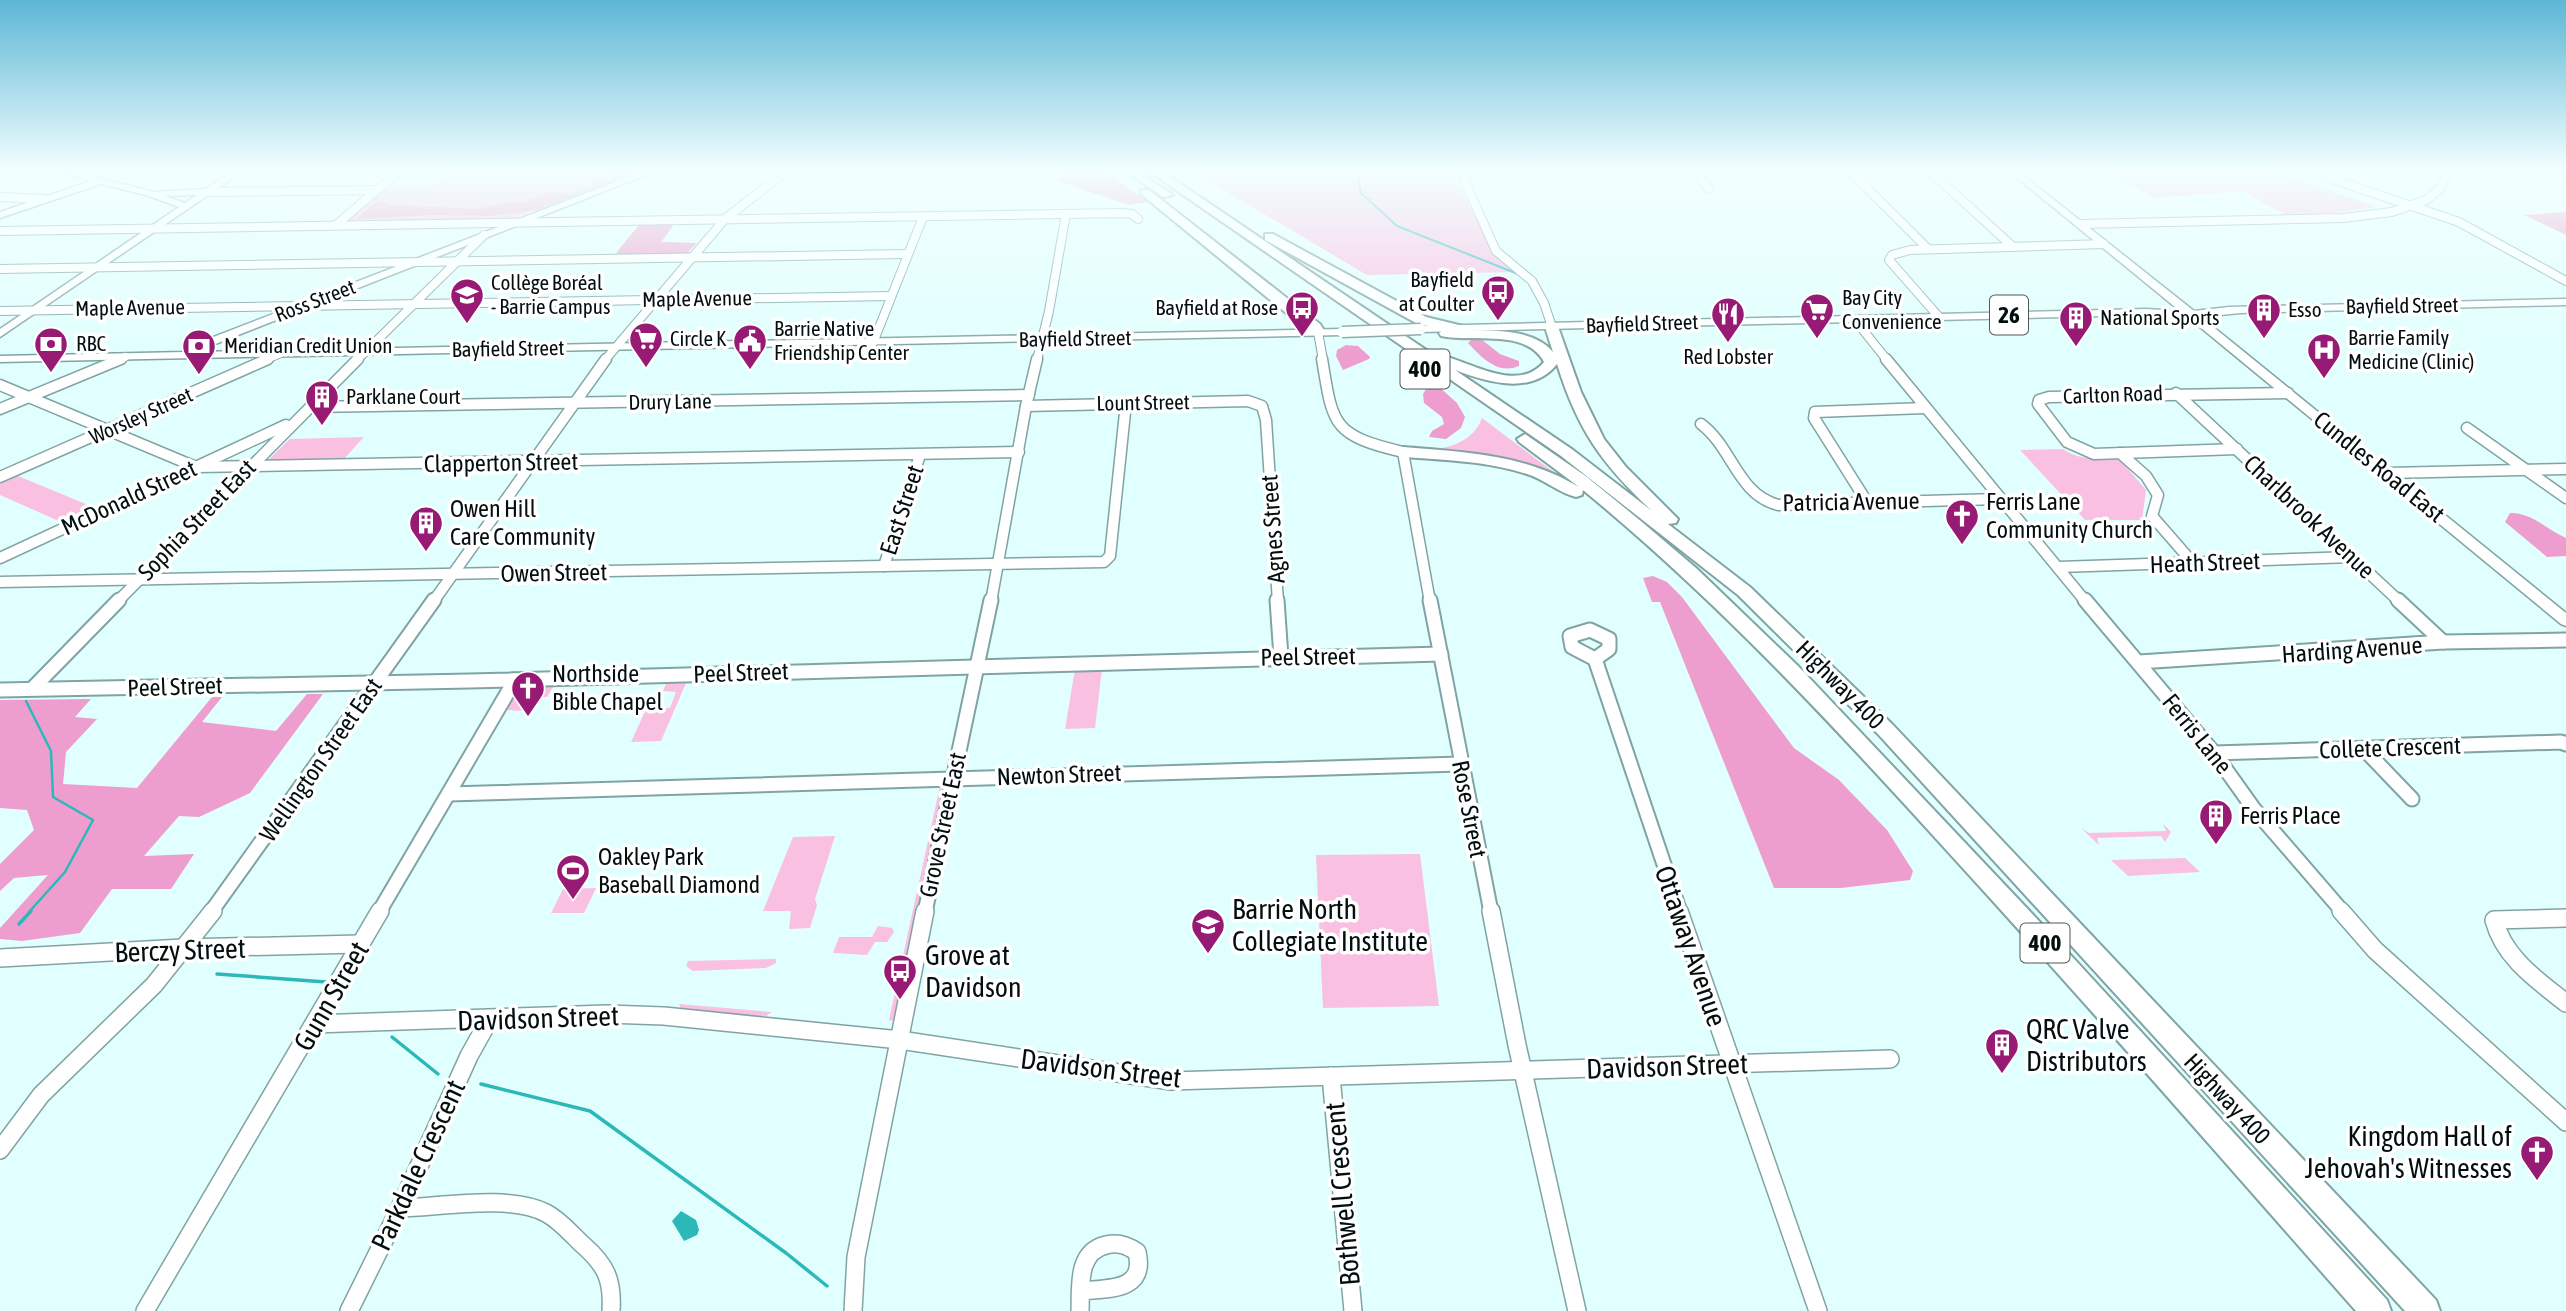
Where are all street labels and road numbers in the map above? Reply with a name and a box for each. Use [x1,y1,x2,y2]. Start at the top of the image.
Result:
street label: Ross Street [271,274,358,326]
street label: Maple Avenue [642,285,752,311]
street label: Bayfield Street [2345,292,2459,318]
street label: Maple Avenue [75,294,185,320]
road number: 26 [1990,296,2028,334]
street label: Bayfield Street [1585,309,1699,337]
street label: Bayfield Street [1018,325,1132,351]
street label: Bayfield Street [451,335,565,361]
road number: 400 [1400,350,1450,388]
street label: Carlton Road [2063,380,2163,408]
street label: Worsley Street [85,382,196,448]
street label: Drury Lane [628,388,712,414]
street label: Lount Street [1096,389,1190,415]
street label: Cundles Road East [2309,406,2450,528]
street label: Clapperton Street [424,448,578,477]
street label: Charlbrook Avenue [2239,449,2380,584]
street label: McDonald Street [57,454,201,541]
street label: Sophia Street East [132,454,261,586]
street label: East Street [874,462,929,558]
street label: Agnes Street [1255,474,1290,584]
street label: Patricia Avenue [1782,487,1920,516]
street label: Heath Street [2149,547,2261,578]
street label: Owen Street [500,558,608,587]
street label: Harding Avenue [2281,631,2423,668]
street label: Highway 400 [1791,635,1890,734]
street label: Peel Street [1260,642,1356,671]
street label: Peel Street [693,657,789,688]
street label: Peel Street [127,671,223,702]
street label: Wellington Street East [254,673,387,847]
street label: Ferris Lane [2157,688,2238,779]
street label: Collete Crescent [2319,732,2461,763]
street label: Grove Street East [914,750,971,900]
street label: Rose Street [1447,758,1492,860]
street label: Newton Street [996,759,1122,790]
street label: Ottaway Avenue [1649,861,1733,1031]
road number: 400 [2021,924,2070,962]
street label: Berczy Street [114,932,246,968]
street label: Gunn Street [287,936,375,1056]
street label: Davidson Street [457,999,619,1037]
street label: Davidson Street [1019,1042,1183,1094]
street label: Davidson Street [1586,1047,1748,1085]
street label: Highway 400 [2179,1048,2276,1149]
street label: Parkdale Crescent [365,1075,471,1255]
street label: Bothwell Crescent [1318,1101,1366,1287]

